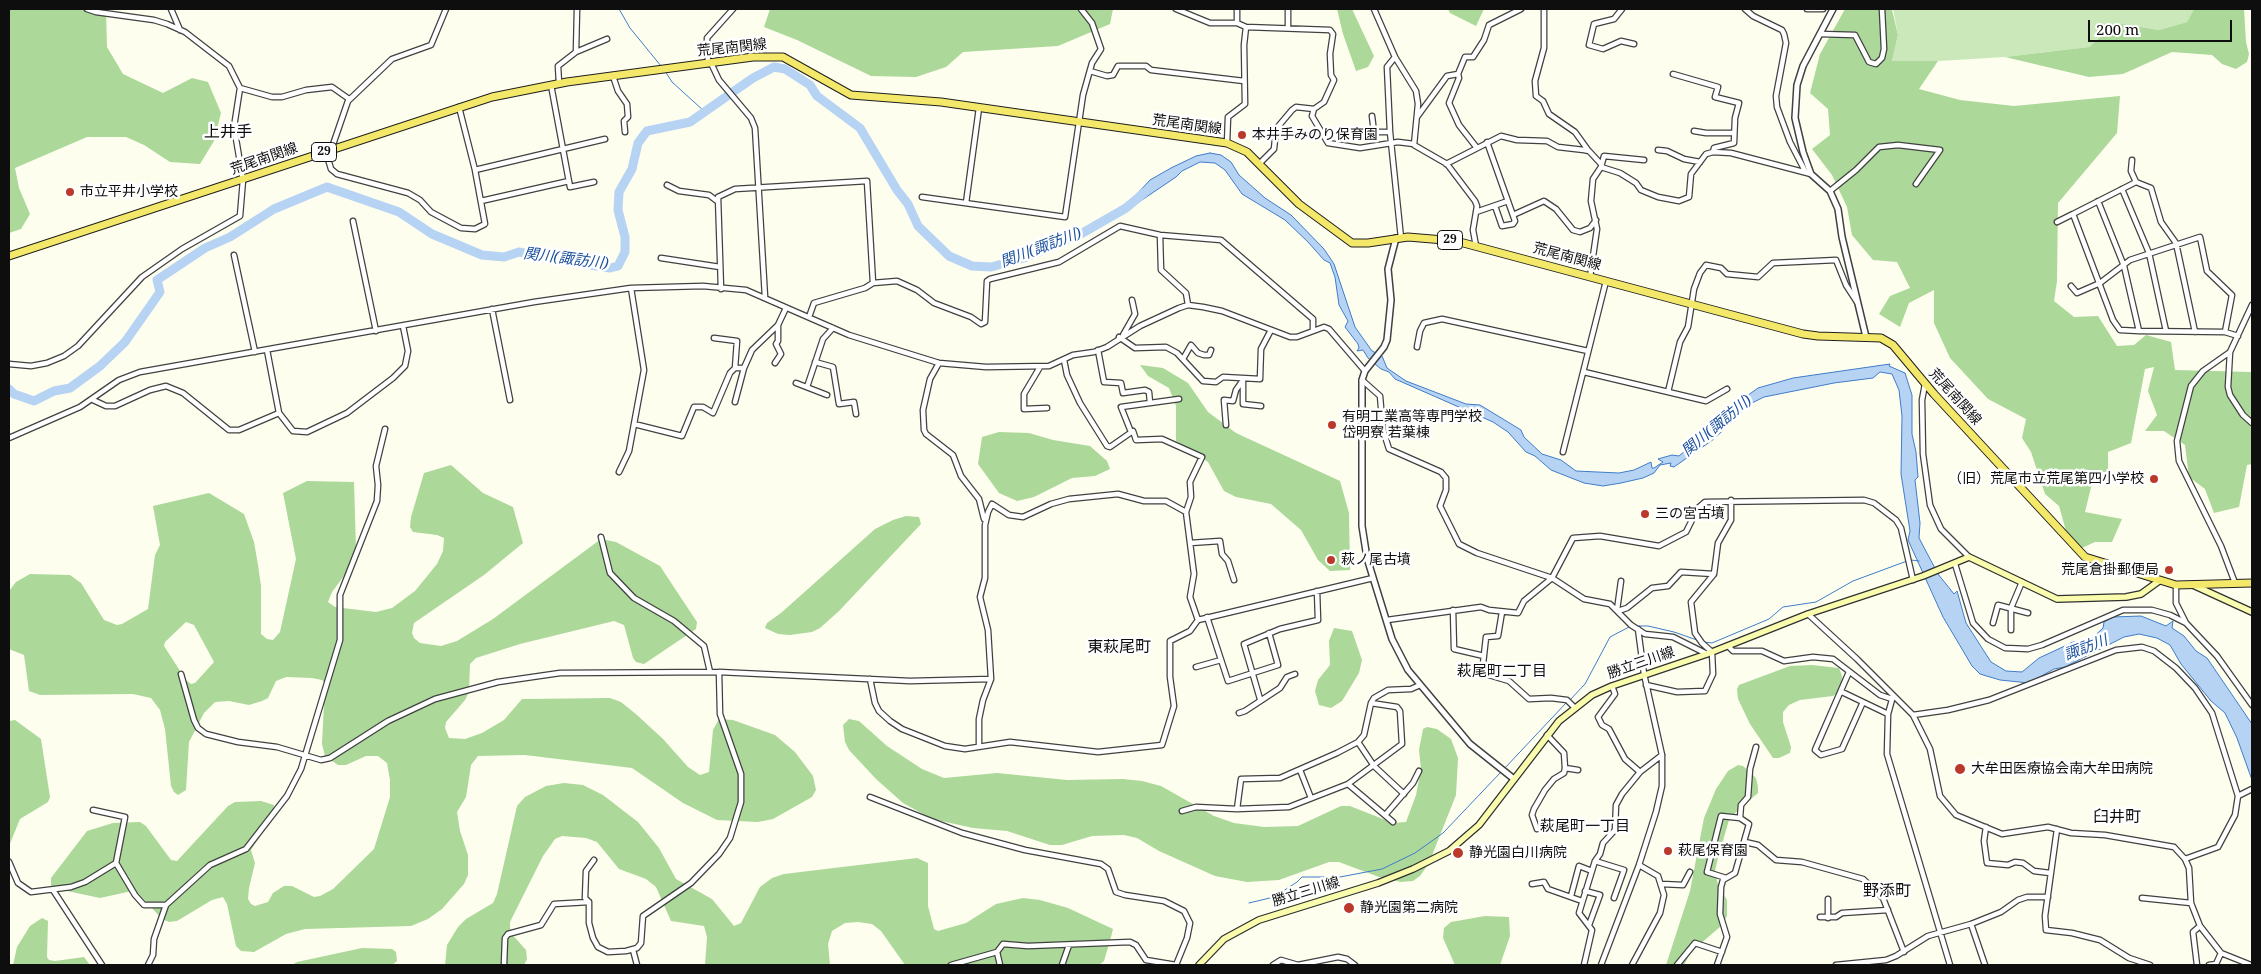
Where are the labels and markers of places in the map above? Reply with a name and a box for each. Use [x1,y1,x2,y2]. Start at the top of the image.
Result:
place label: 本井手みのり保育園 [1252,127,1378,143]
marker: 本井手みのり保育園 [1236,129,1248,141]
place label: 市立平井小学校 [80,184,178,200]
marker: 市立平井小学校 [64,186,76,198]
place label: 有明工業高等専門学校 岱明寮 若葉棟 [1342,409,1482,442]
marker: 有明工業高等専門学校 岱明寮 若葉棟 [1326,419,1338,431]
place label: （旧）荒尾市立荒尾第四小学校 [1948,471,2144,487]
marker: （旧）荒尾市立荒尾第四小学校 [2148,473,2160,485]
place label: 三の宮古墳 [1655,506,1725,522]
marker: 三の宮古墳 [1639,508,1651,520]
place label: 萩ノ尾古墳 [1341,552,1411,568]
marker: 萩ノ尾古墳 [1325,554,1337,566]
place label: 荒尾倉掛郵便局 [2061,562,2159,578]
marker: 荒尾倉掛郵便局 [2163,564,2175,576]
place label: 大牟田医療協会南大牟田病院 [1971,761,2153,777]
marker: 大牟田医療協会南大牟田病院 [1953,762,1967,776]
place label: 萩尾保育園 [1678,843,1748,859]
place label: 静光園白川病院 [1469,845,1567,861]
marker: 萩尾保育園 [1662,845,1674,857]
marker: 静光園白川病院 [1451,846,1465,860]
place label: 静光園第二病院 [1360,900,1458,916]
marker: 静光園第二病院 [1342,901,1356,915]

